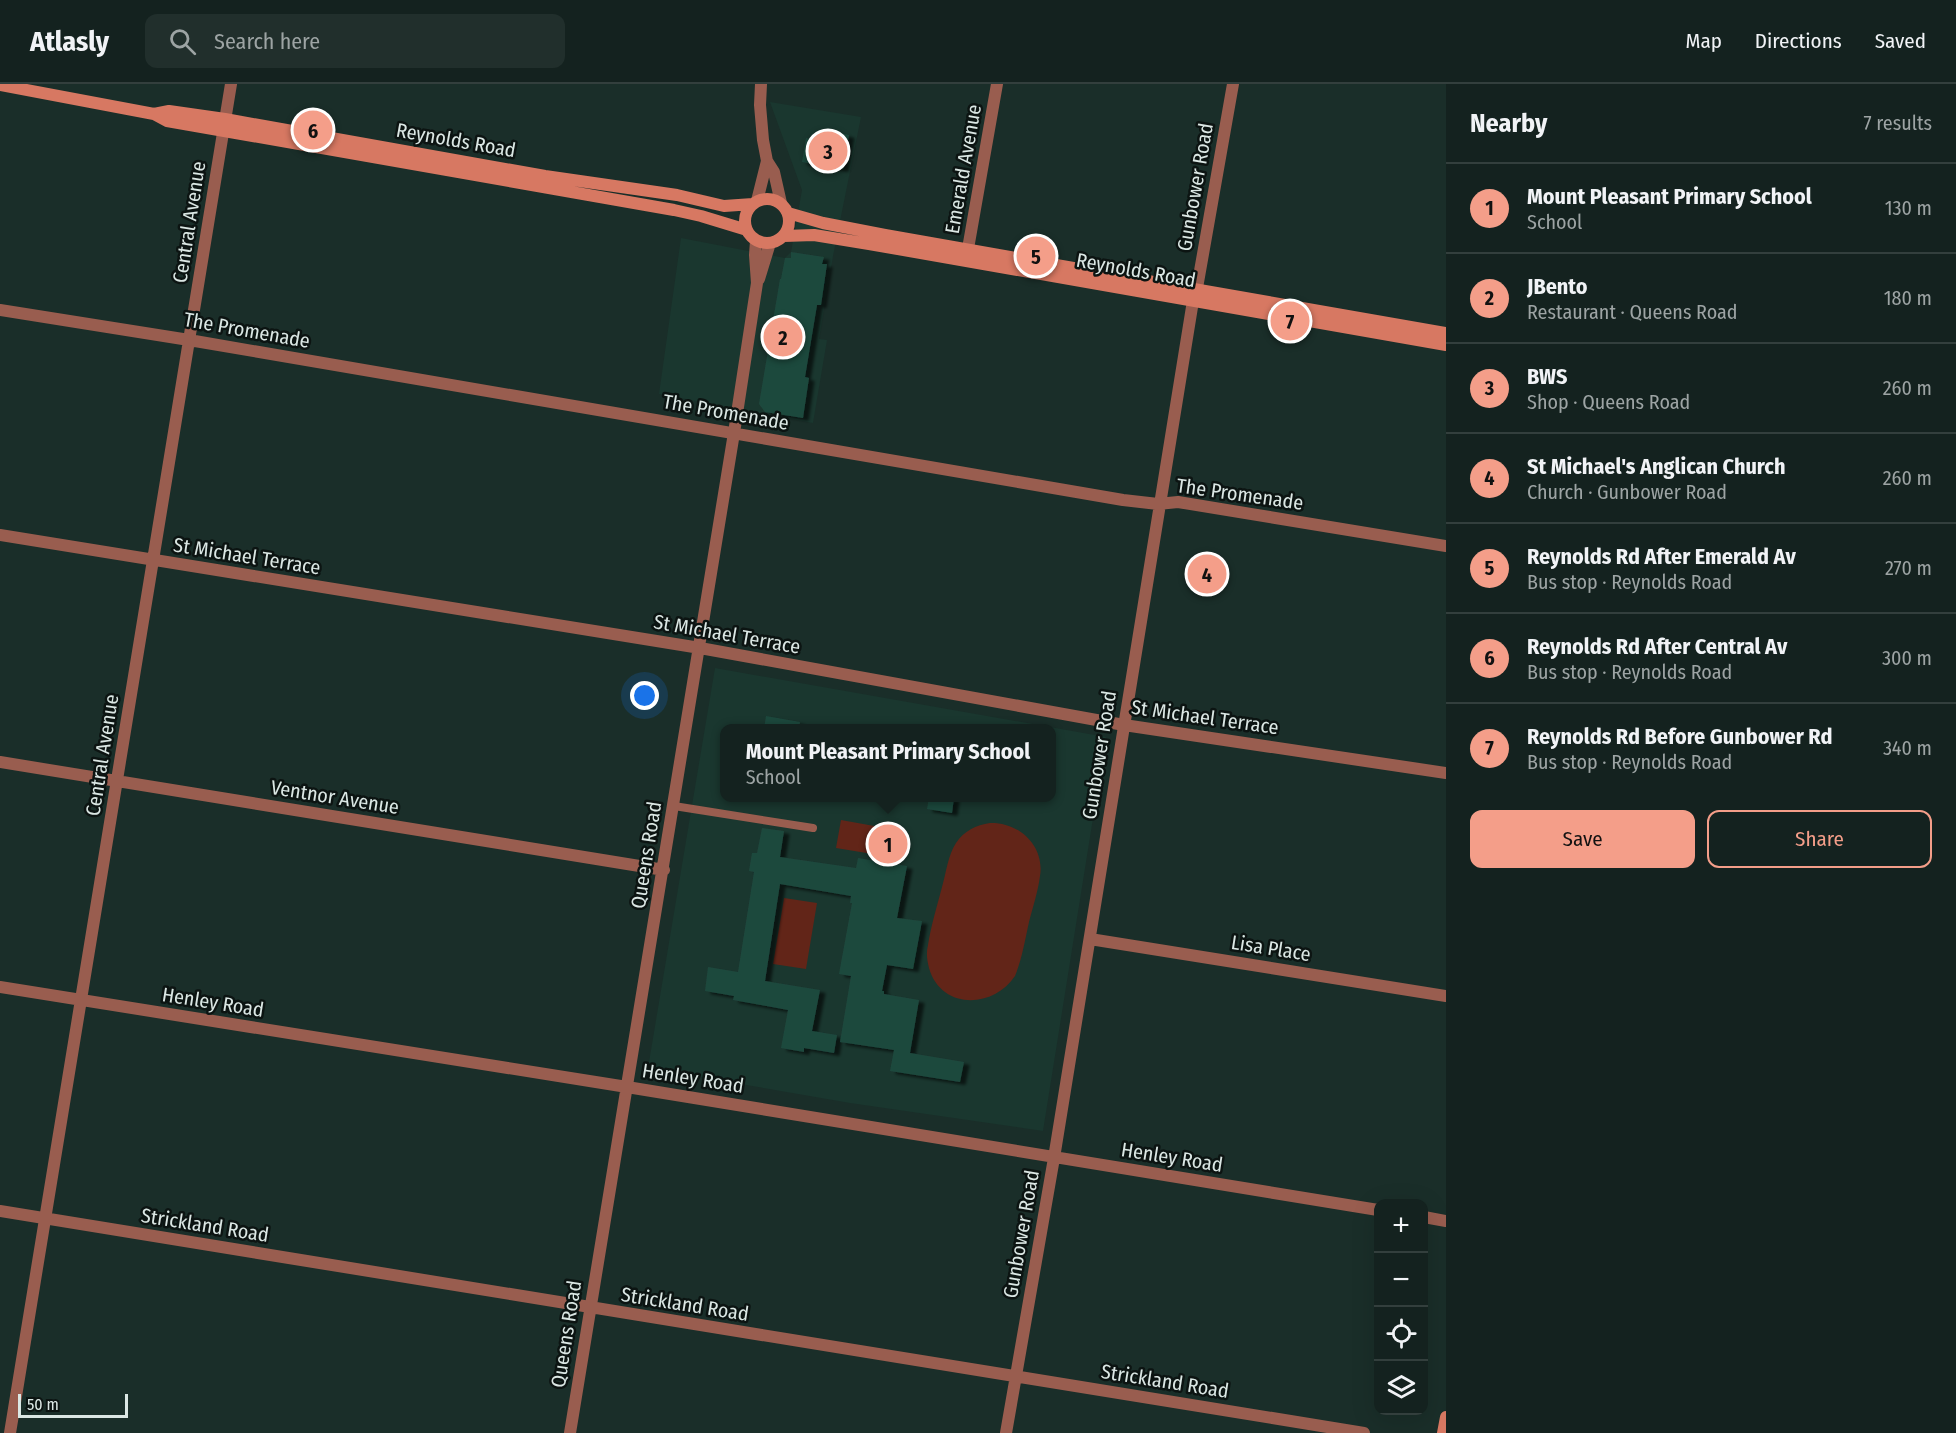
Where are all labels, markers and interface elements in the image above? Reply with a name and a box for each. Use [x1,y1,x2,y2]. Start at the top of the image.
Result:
search box [145,14,565,68]
text: Atlasly [30,25,109,58]
icon: search [166,25,199,58]
text: Search here [214,28,320,55]
text: Map [1685,28,1722,54]
text: Directions [1755,28,1842,54]
text: Saved [1875,28,1926,54]
street label: Emerald Avenue [940,102,986,236]
pin: 6 [294,108,332,152]
text: Nearby [1470,108,1547,139]
text: 7 results [1864,111,1932,135]
street label: Reynolds Road [394,118,518,162]
street label: Gunbower Road [1172,121,1218,253]
pin: 3 [808,128,848,174]
street label: Central Avenue [168,159,210,285]
text: Mount Pleasant Primary School [1527,183,1812,210]
text: 1 [1485,196,1494,220]
text: 130 m [1885,196,1932,220]
text: School [1527,210,1582,234]
pin: 5 [1016,234,1056,279]
street label: Reynolds Road [1074,248,1198,292]
text: JBento [1527,273,1587,300]
text: 2 [1485,286,1494,310]
text: 180 m [1884,286,1932,310]
pin: 7 [1270,298,1310,344]
text: Restaurant · Queens Road [1527,300,1738,324]
street label: The Promenade [182,307,312,353]
pin: 2 [764,314,802,360]
text: BWS [1527,363,1567,390]
text: 3 [1485,376,1494,400]
text: 260 m [1883,376,1932,400]
street label: The Promenade [661,389,791,435]
text: Shop · Queens Road [1527,390,1690,414]
text: St Michael's Anglican Church [1527,453,1785,480]
text: 4 [1484,466,1495,490]
text: 260 m [1883,466,1932,490]
street label: The Promenade [1175,473,1305,515]
text: Church · Gunbower Road [1527,480,1727,504]
street label: St Michael Terrace [172,533,322,579]
text: Reynolds Rd After Emerald Av [1527,543,1796,570]
pin: 4 [1188,552,1226,596]
text: 5 [1485,556,1494,580]
text: 270 m [1885,556,1932,580]
text: Bus stop · Reynolds Road [1527,570,1732,594]
street label: St Michael Terrace [652,609,802,659]
text: Reynolds Rd After Central Av [1527,633,1787,660]
text: 6 [1484,646,1495,670]
text: 300 m [1882,646,1932,670]
text: Bus stop · Reynolds Road [1527,660,1732,684]
your location [630,681,659,710]
street label: Gunbower Road [1077,689,1121,821]
street label: Central Avenue [81,692,123,818]
street label: St Michael Terrace [1130,695,1280,739]
text: Reynolds Rd Before Gunbower Rd [1527,723,1832,750]
popup [720,724,1056,802]
text: 7 [1485,736,1494,760]
text: 340 m [1883,736,1932,760]
text: Mount Pleasant Primary School [746,738,1030,765]
text: Bus stop · Reynolds Road [1527,750,1732,774]
text: School [746,765,801,789]
street label: Ventnor Avenue [269,775,401,819]
street label: Queens Road [626,800,666,910]
button: Save [1470,810,1695,868]
button: Share [1707,810,1932,868]
pin: 1 [868,822,908,867]
street label: Lisa Place [1230,930,1312,966]
street label: Henley Road [160,982,266,1022]
street label: Henley Road [640,1058,746,1098]
street label: Henley Road [1119,1137,1225,1177]
street label: Gunbower Road [998,1168,1044,1300]
map controls [1374,1199,1428,1415]
button: + [1374,1199,1428,1253]
street label: Strickland Road [140,1203,270,1247]
button: − [1374,1253,1428,1307]
street label: Queens Road [546,1279,586,1389]
street label: Strickland Road [620,1282,750,1326]
button: locate [1374,1307,1428,1361]
street label: Strickland Road [1100,1359,1230,1403]
button: layers [1374,1361,1428,1415]
scale bar [18,1391,128,1418]
text: 50 m [27,1395,59,1414]

